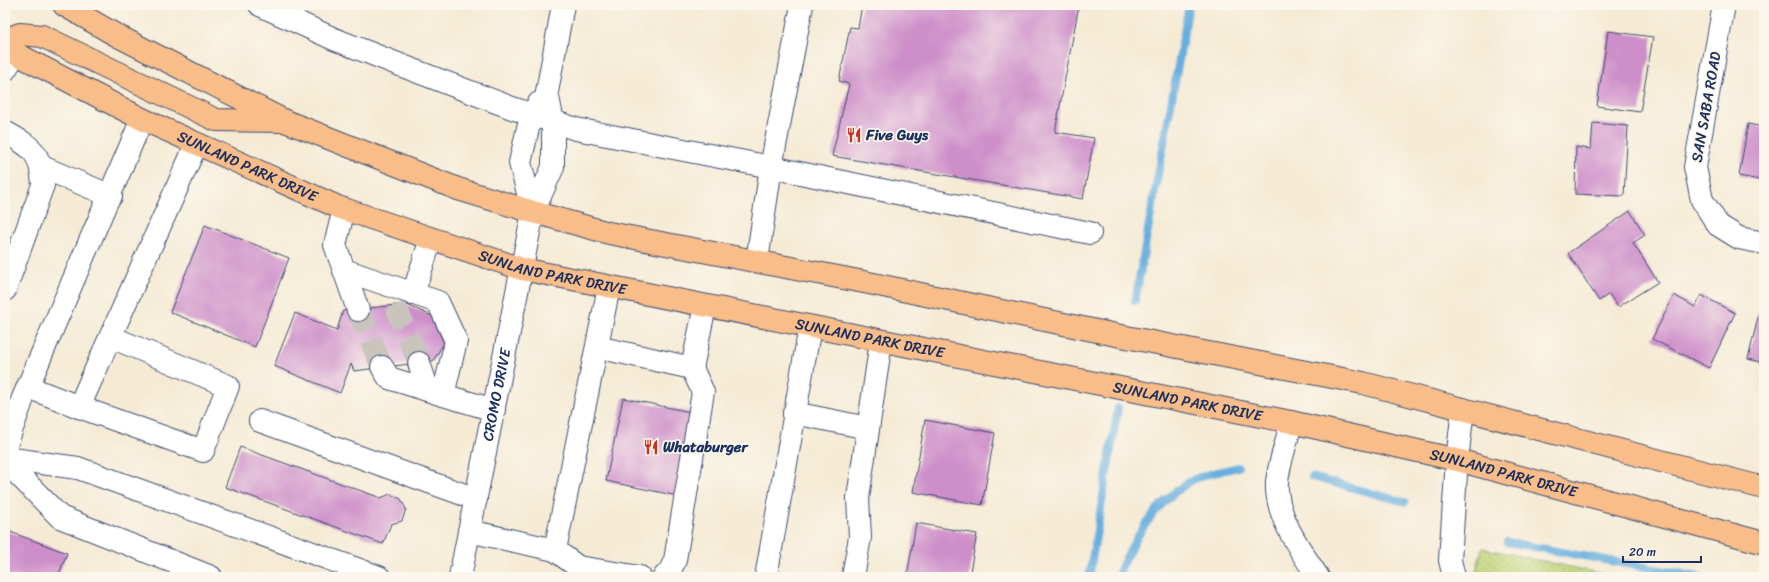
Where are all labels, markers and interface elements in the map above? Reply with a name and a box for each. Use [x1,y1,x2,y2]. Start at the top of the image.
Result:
street label: SAN SABA ROAD [1683,50,1729,164]
place label: Five Guys [865,122,929,148]
street label: SUNLAND PARK DRIVE [173,123,324,210]
restaurant icon: Five Guys [845,126,863,144]
street label: SUNLAND PARK DRIVE [475,242,631,303]
street label: SUNLAND PARK DRIVE [793,311,948,366]
street label: CROMO DRIVE [475,344,519,443]
street label: SUNLAND PARK DRIVE [1111,374,1266,429]
place label: Whataburger [663,434,750,460]
restaurant icon: Whataburger [642,438,660,456]
street label: SUNLAND PARK DRIVE [1427,441,1582,505]
scale bar [1623,538,1701,564]
text: 20 m [1629,541,1656,563]

